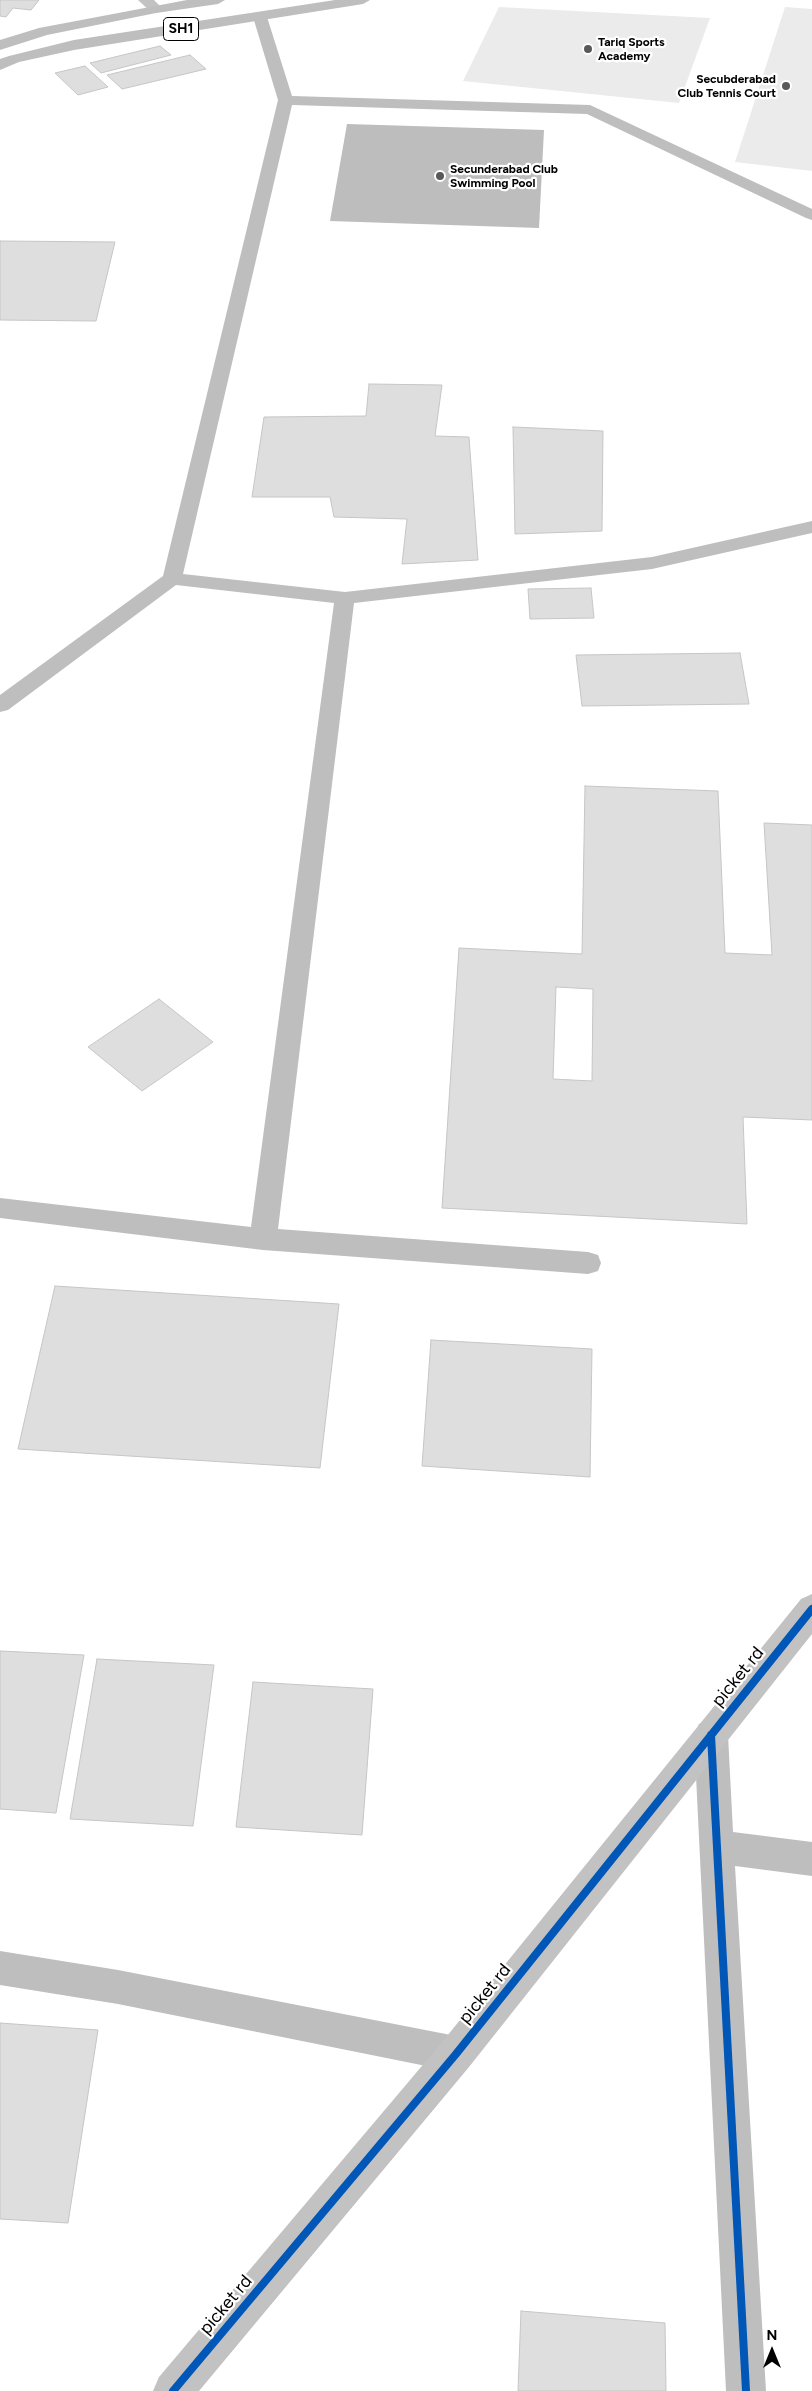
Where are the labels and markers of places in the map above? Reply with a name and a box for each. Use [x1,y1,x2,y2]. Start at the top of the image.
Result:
place label: Tariq Sports Academy [598,35,665,63]
marker: Tariq Sports Academy [582,43,594,55]
place label: Secubderabad Club Tennis Court [678,72,776,100]
marker: Secubderabad Club Tennis Court [780,80,792,92]
place label: Secunderabad Club Swimming Pool [450,162,558,190]
marker: Secunderabad Club Swimming Pool [434,170,446,182]

